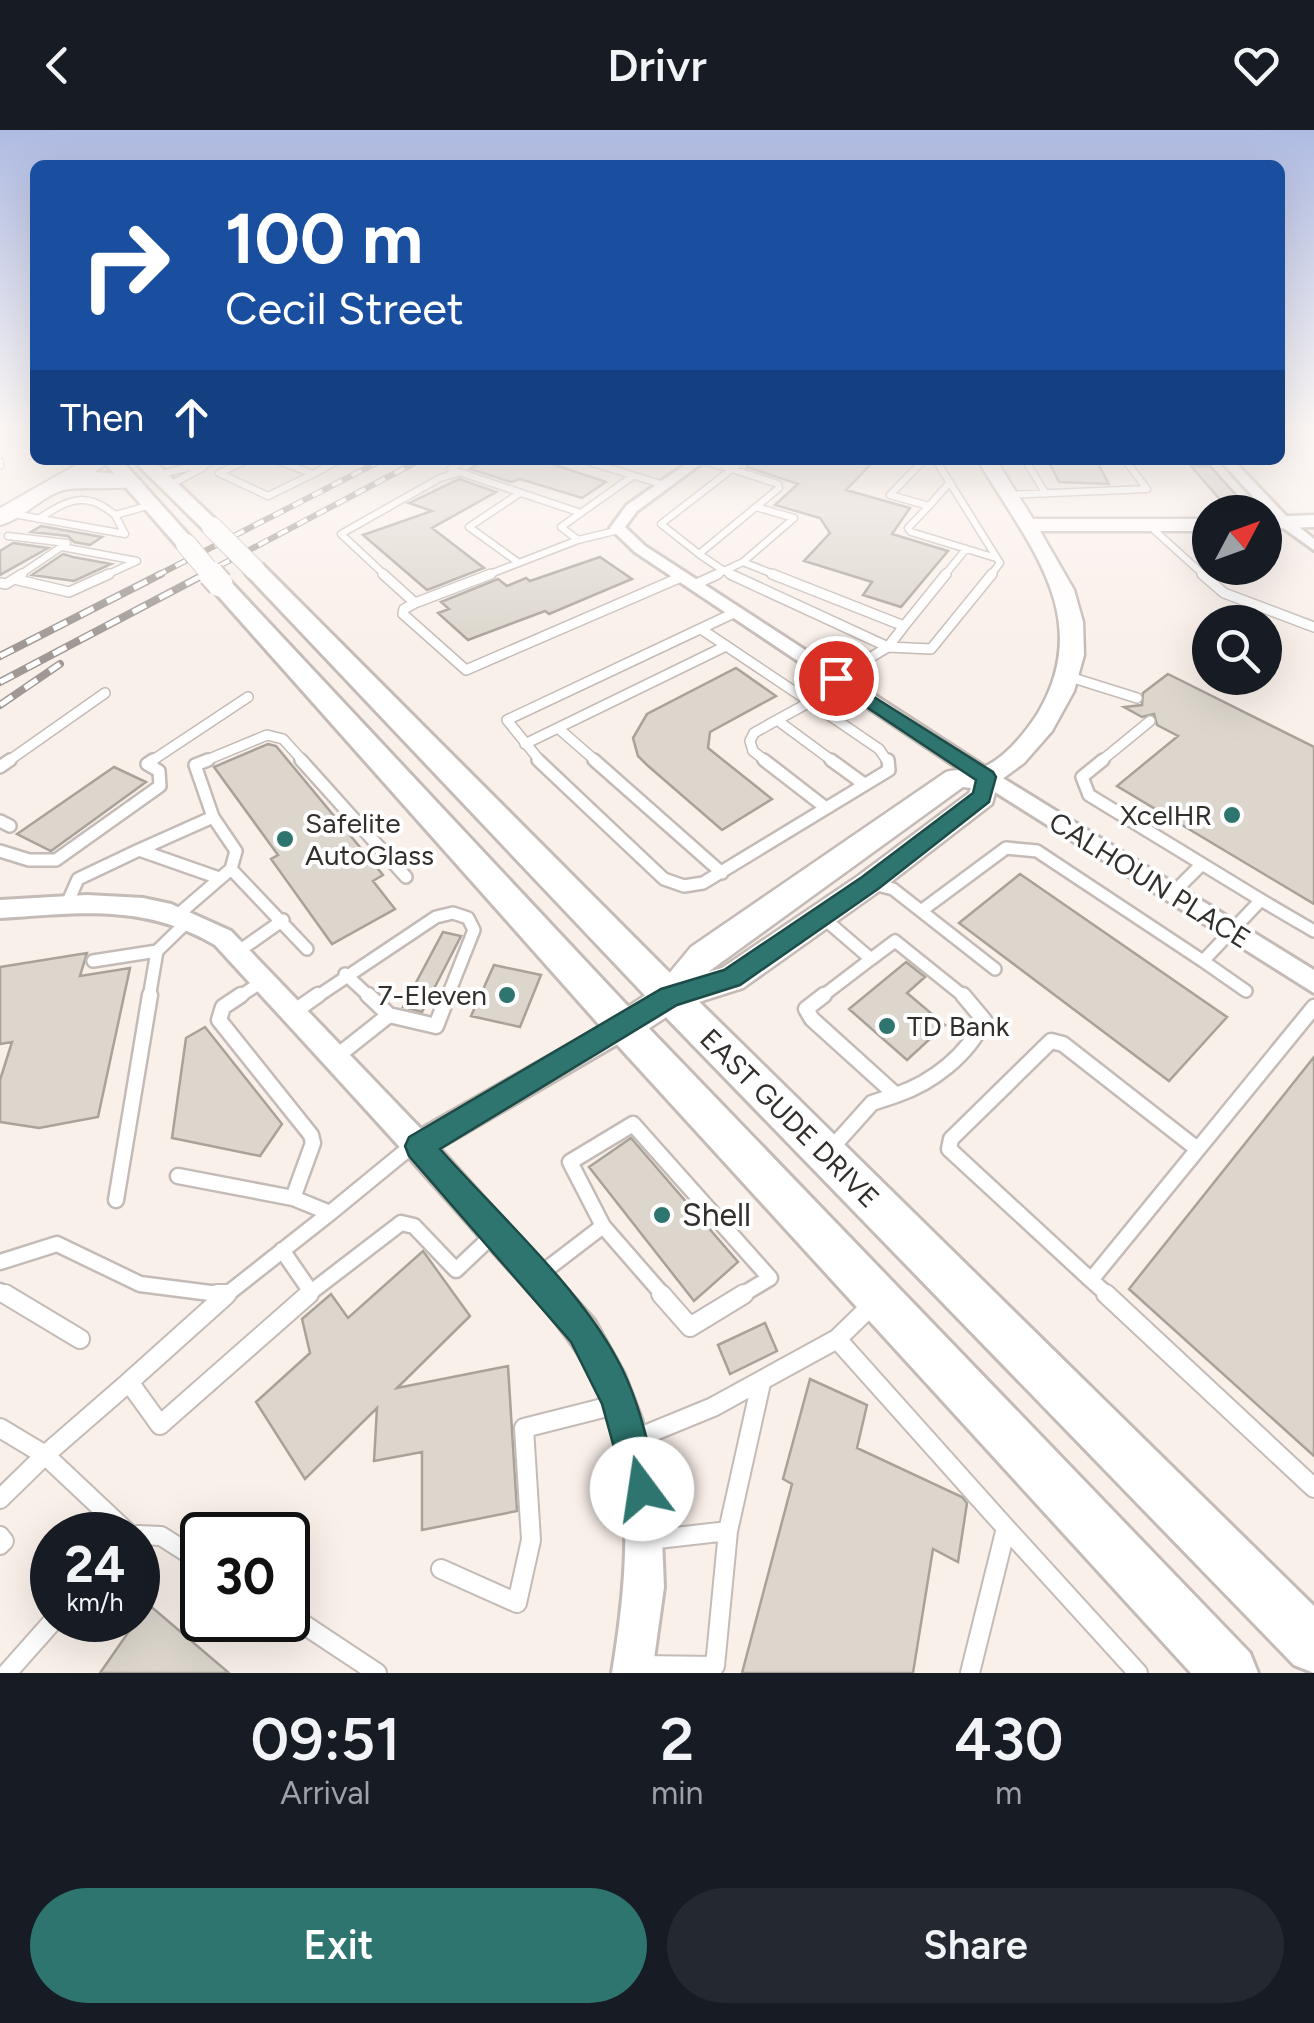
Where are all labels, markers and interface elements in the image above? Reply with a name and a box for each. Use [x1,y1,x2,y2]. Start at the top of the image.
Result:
icon: back [30,38,85,93]
text: Drivr [607,38,707,92]
icon: heart [1229,38,1284,93]
text: 100 m [225,196,423,281]
icon: right [60,200,190,330]
text: Cecil Street [225,281,464,335]
icon: ahead [164,390,219,445]
text: Then [60,395,144,441]
north arrow [1192,495,1282,585]
map controls [1192,495,1282,695]
button: search [1192,605,1282,695]
pin [794,636,879,721]
icon: arrive [809,651,864,706]
place label: XcelHR [1120,798,1212,832]
street label: CALHOUN PLACE [1043,804,1257,956]
marker: XcelHR [1221,804,1243,826]
place label: Safelite AutoGlass [305,806,434,872]
marker: Safelite AutoGlass [274,828,296,850]
place label: 7-Eleven [377,978,487,1012]
marker: 7-Eleven [496,984,518,1006]
place label: TD Bank [907,1009,1010,1043]
marker: TD Bank [876,1015,898,1037]
street label: EAST GUDE DRIVE [693,1021,887,1215]
place label: Shell [682,1196,751,1234]
marker: Shell [651,1204,673,1226]
position arrow [590,1437,694,1541]
speed limit sign: 30 [180,1512,310,1642]
text: 24 [65,1534,125,1595]
text: km/h [66,1587,124,1617]
text: 09:51 [251,1703,400,1775]
text: 2 [660,1703,694,1775]
text: 430 [954,1703,1063,1775]
text: Arrival [280,1774,371,1812]
text: min [651,1774,703,1812]
text: m [995,1774,1022,1812]
button: Exit [30,1888,647,2003]
button: Share [667,1888,1284,2003]

